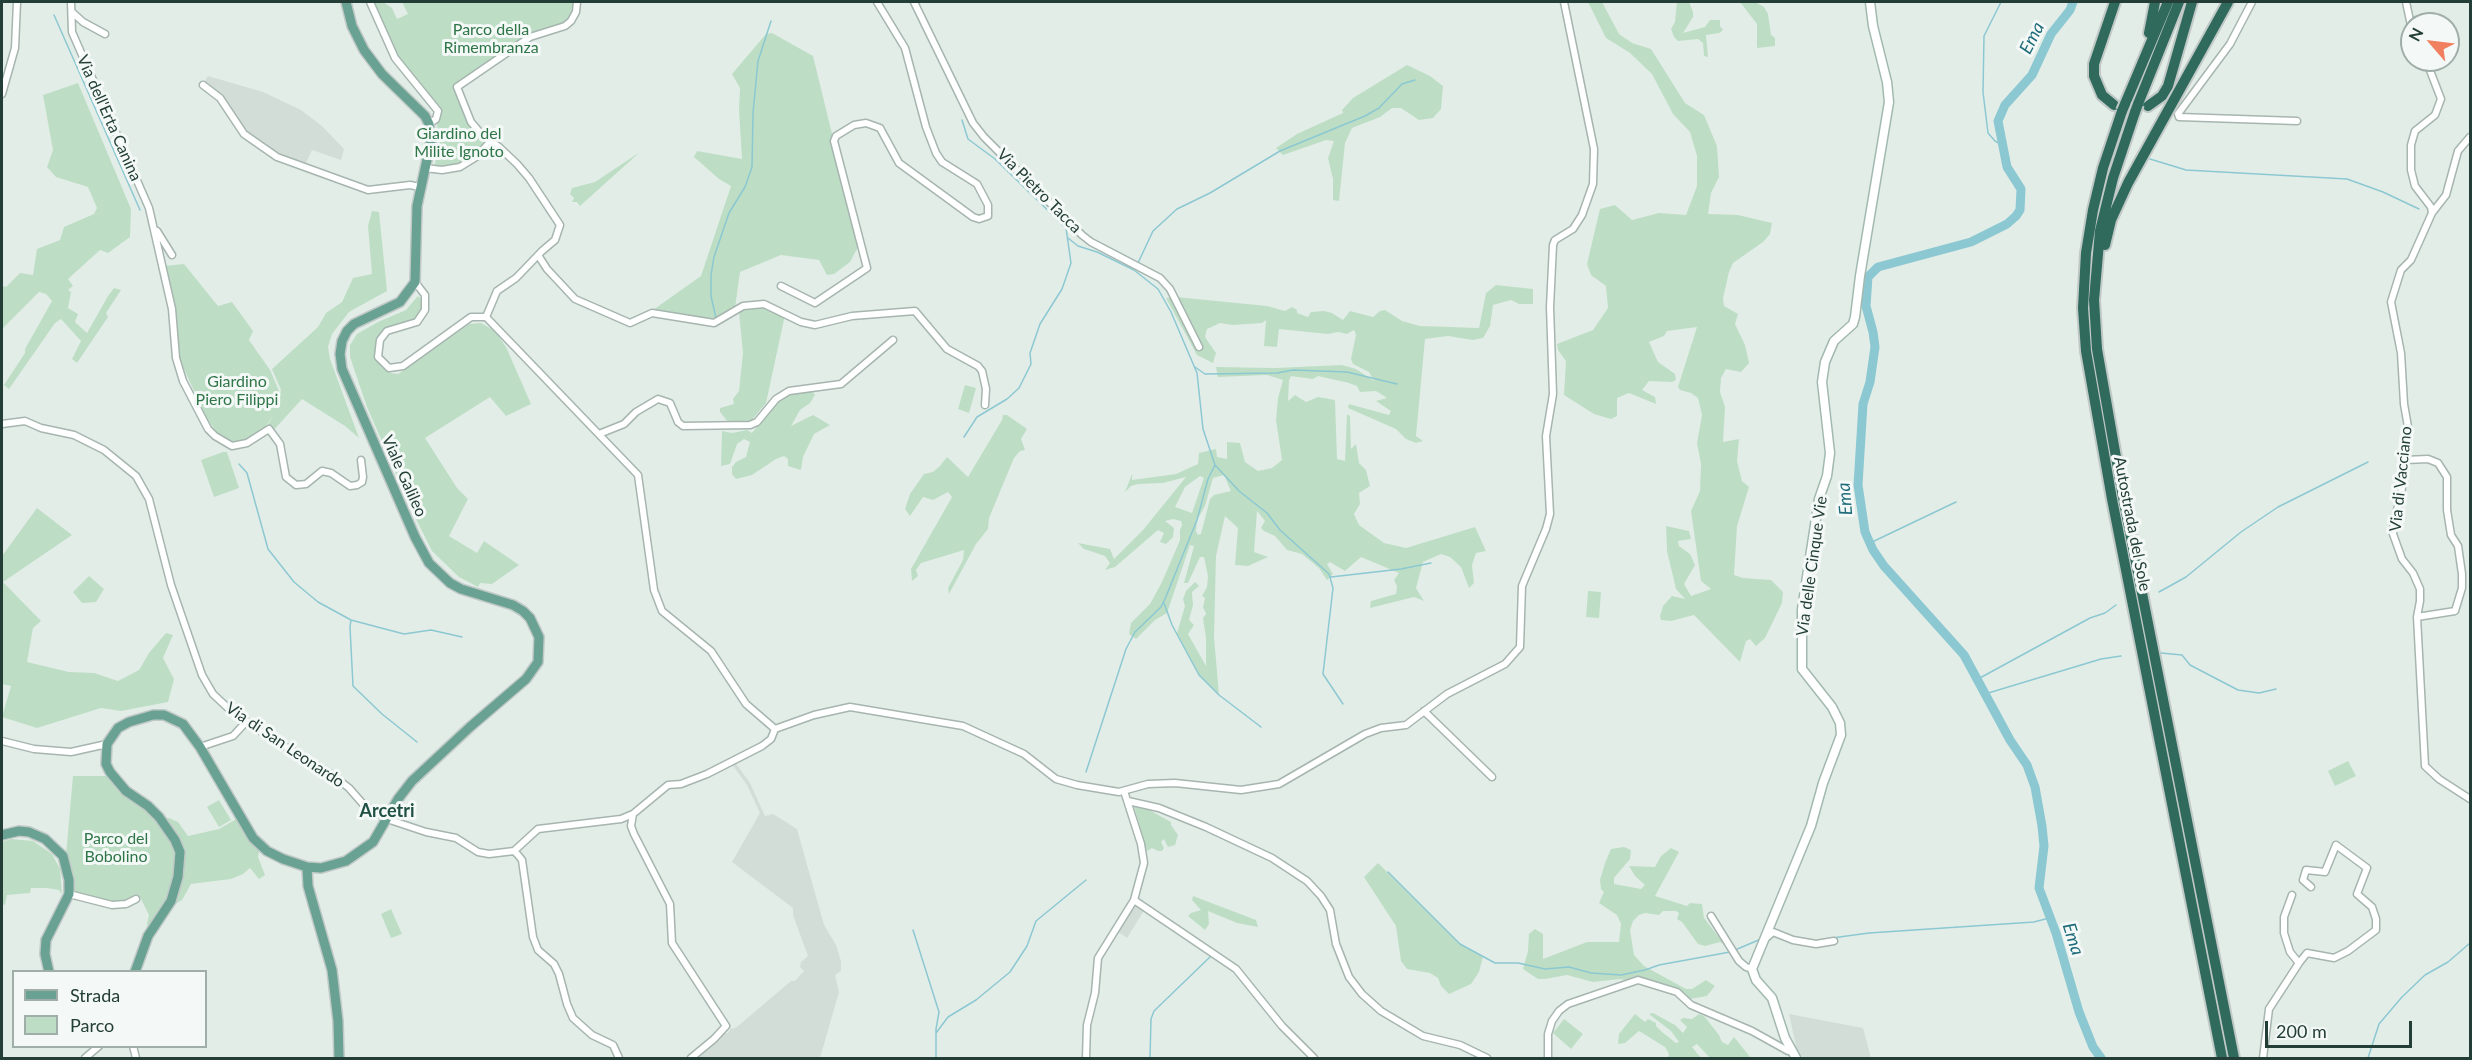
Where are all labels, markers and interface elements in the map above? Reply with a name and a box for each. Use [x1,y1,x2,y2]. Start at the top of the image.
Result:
north arrow [2400,12,2460,72]
water label: Ema [2015,18,2049,58]
park label: Parco della Rimembranza [443,20,539,58]
text: N [2404,24,2427,44]
street label: Via dell'Erta Canina [73,52,145,184]
park label: Giardino del Milite Ignoto [414,124,504,162]
street label: Via Pietro Tacca [993,145,1085,237]
park label: Giardino Piero Filippi [196,372,278,410]
street label: Via di Vacciano [2386,425,2416,533]
street label: Viale Galileo [377,432,431,520]
street label: Autostrada del Sole [2110,455,2154,593]
water label: Ema [1833,482,1857,516]
street label: Via delle Cinque Vie [1793,495,1831,637]
street label: Via di San Leonardo [222,698,348,792]
district label: Arcetri [360,800,414,822]
park label: Parco del Bobolino [84,829,148,867]
water label: Ema [2058,920,2088,958]
legend [12,970,207,1048]
text: Strada [70,984,120,1006]
scale bar [2268,1009,2415,1047]
text: Parco [70,1014,114,1036]
text: 200 m [2276,1020,2327,1042]

